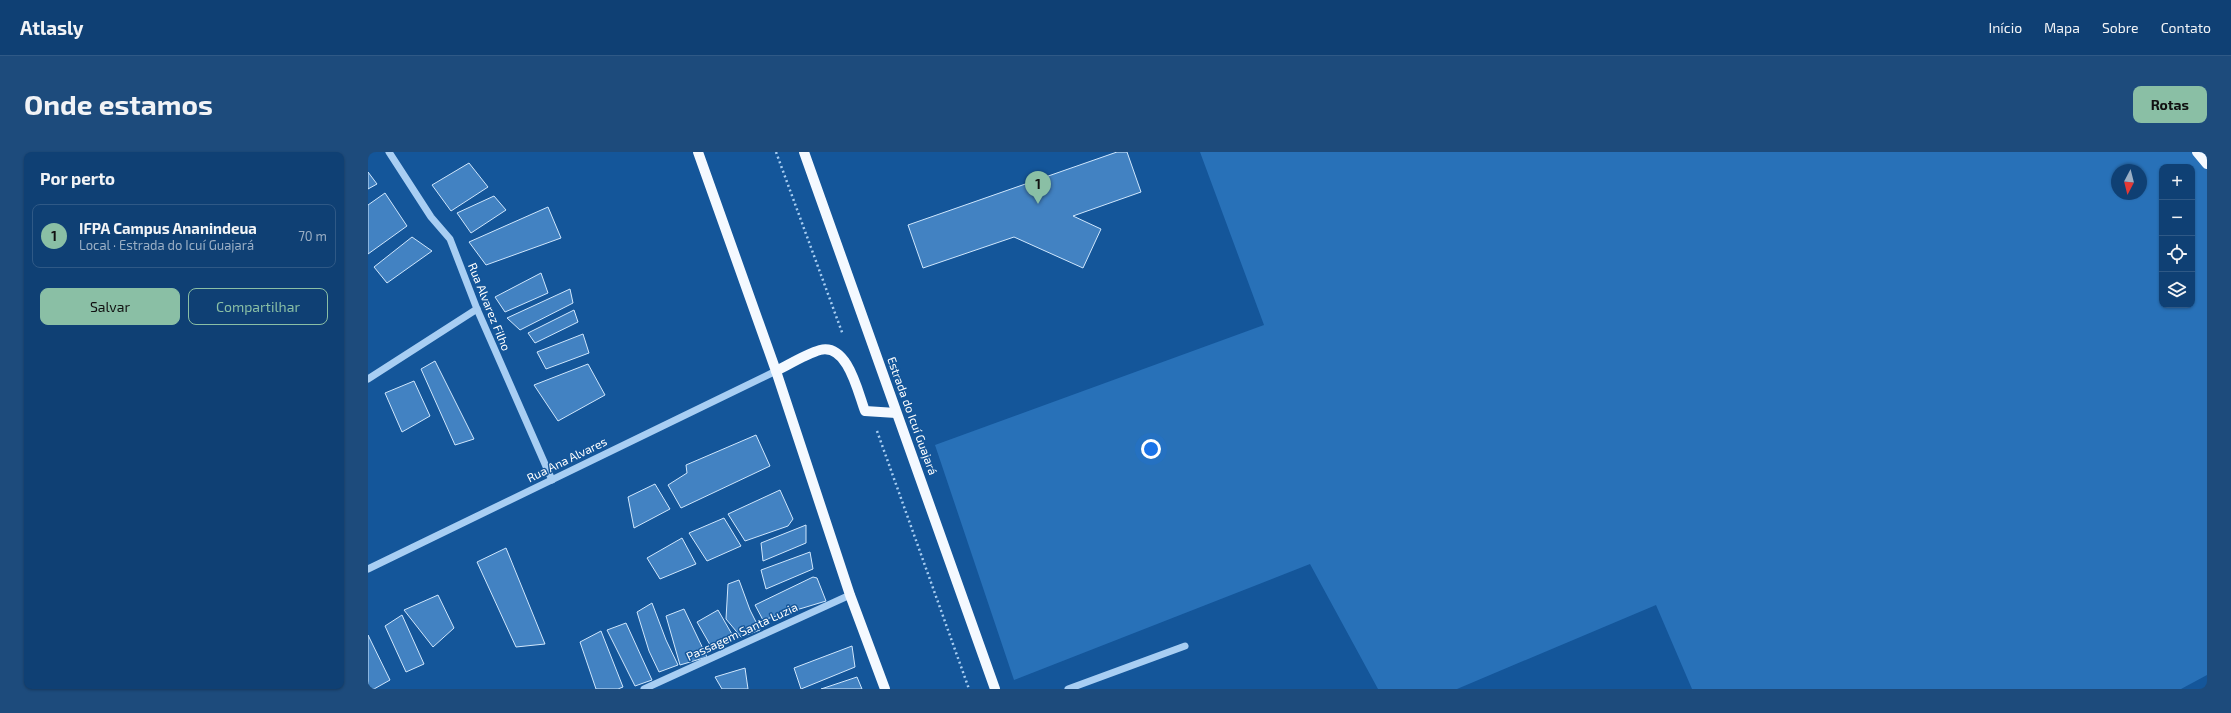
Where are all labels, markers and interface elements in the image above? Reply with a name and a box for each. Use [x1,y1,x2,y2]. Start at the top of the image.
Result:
text: Atlasly [20,16,84,39]
text: Início [1989,19,2022,36]
text: Mapa [2044,19,2080,36]
text: Sobre [2102,19,2139,36]
text: Contato [2161,19,2211,36]
button: Rotas [2133,86,2207,123]
text: Onde estamos [24,87,213,121]
north arrow [2111,164,2147,200]
map controls [2159,164,2195,308]
button: + [2159,164,2195,200]
text: Por perto [40,168,115,188]
pin: 1 [1025,171,1051,204]
button: − [2159,200,2195,236]
text: IFPA Campus Ananindeua [79,219,257,237]
text: 1 [51,228,57,244]
text: 70 m [298,228,327,244]
button: locate [2159,236,2195,272]
text: Local · Estrada do Icuí Guajará [79,237,254,253]
street label: Rua Alvarez Filho [466,261,514,353]
button: layers [2159,272,2195,308]
button: Salvar [40,288,180,325]
button: Compartilhar [188,288,328,325]
street label: Estrada do Icuí Guajará [884,355,941,477]
street label: Rua Ana Alvares [524,434,609,485]
your location [1141,439,1161,459]
street label: Passagem Santa Luzia [684,599,800,663]

